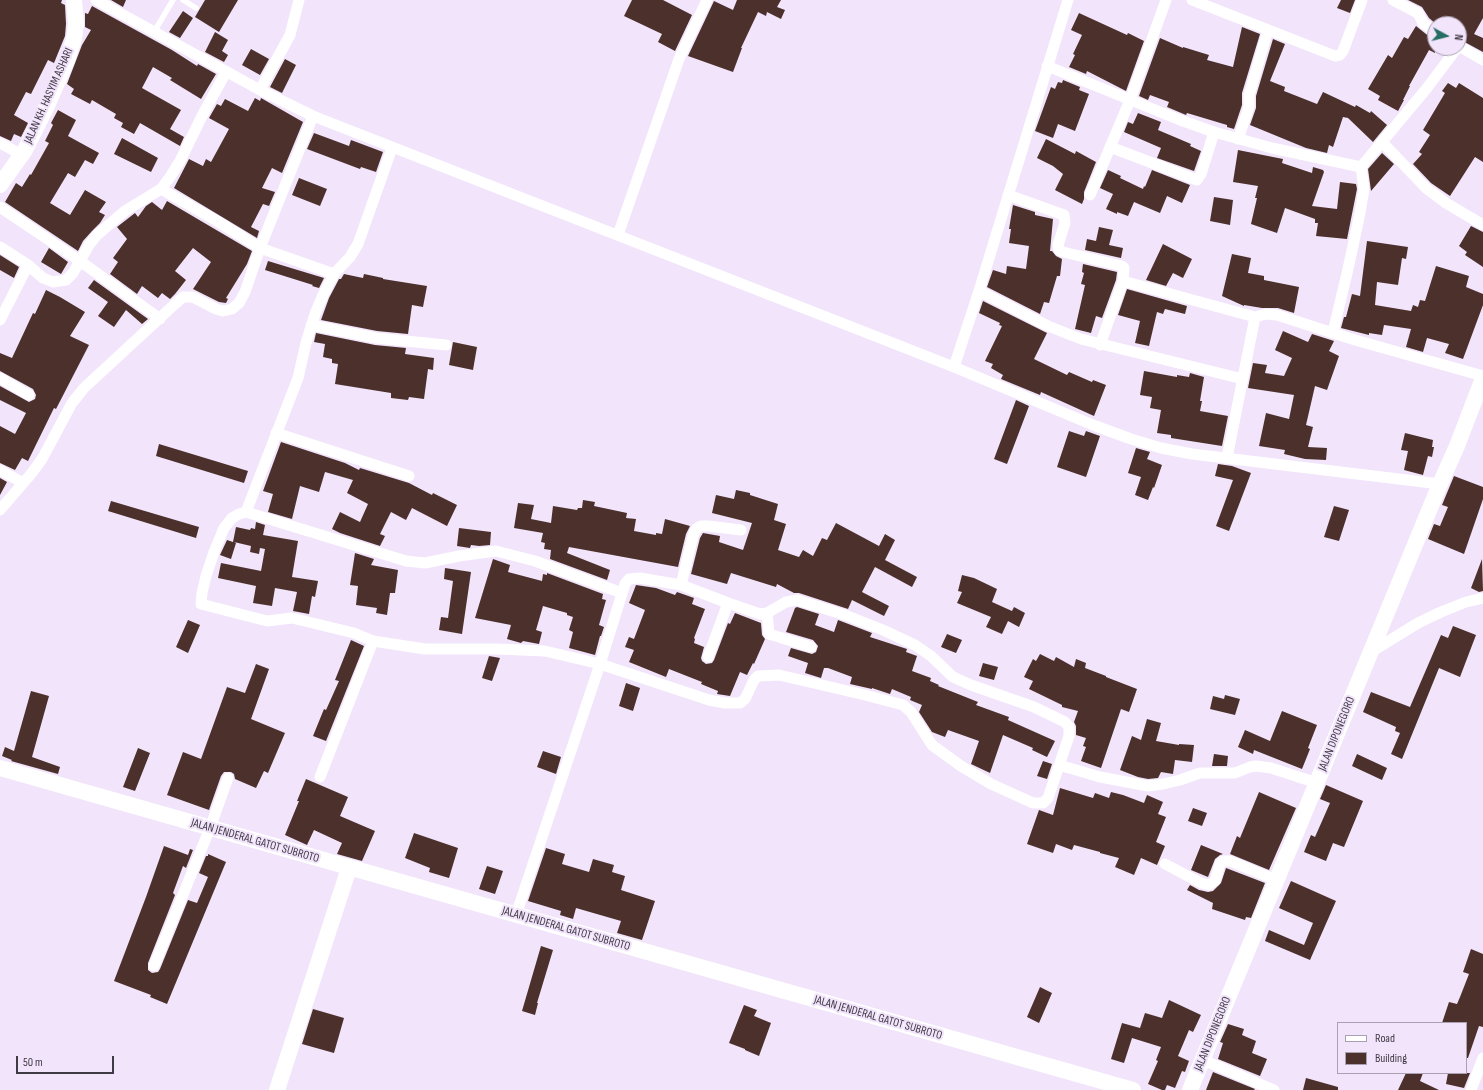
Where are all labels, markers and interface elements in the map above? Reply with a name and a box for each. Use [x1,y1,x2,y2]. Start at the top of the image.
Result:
north arrow [1427,16,1467,56]
text: N [1452,34,1465,41]
street label: JALAN KH. HASYIM ASHARI [21,46,77,146]
street label: JALAN DIPONEGORO [1316,695,1358,773]
street label: JALAN JENDERAL GATOT SUBROTO [189,816,321,866]
street label: JALAN JENDERAL GATOT SUBROTO [500,904,632,954]
street label: JALAN JENDERAL GATOT SUBROTO [812,993,944,1043]
street label: JALAN DIPONEGORO [1192,995,1234,1073]
legend [1337,1022,1467,1074]
text: Road [1375,1031,1395,1046]
scale bar [18,1048,116,1074]
text: Building [1375,1051,1407,1066]
text: 50 m [23,1055,43,1070]

